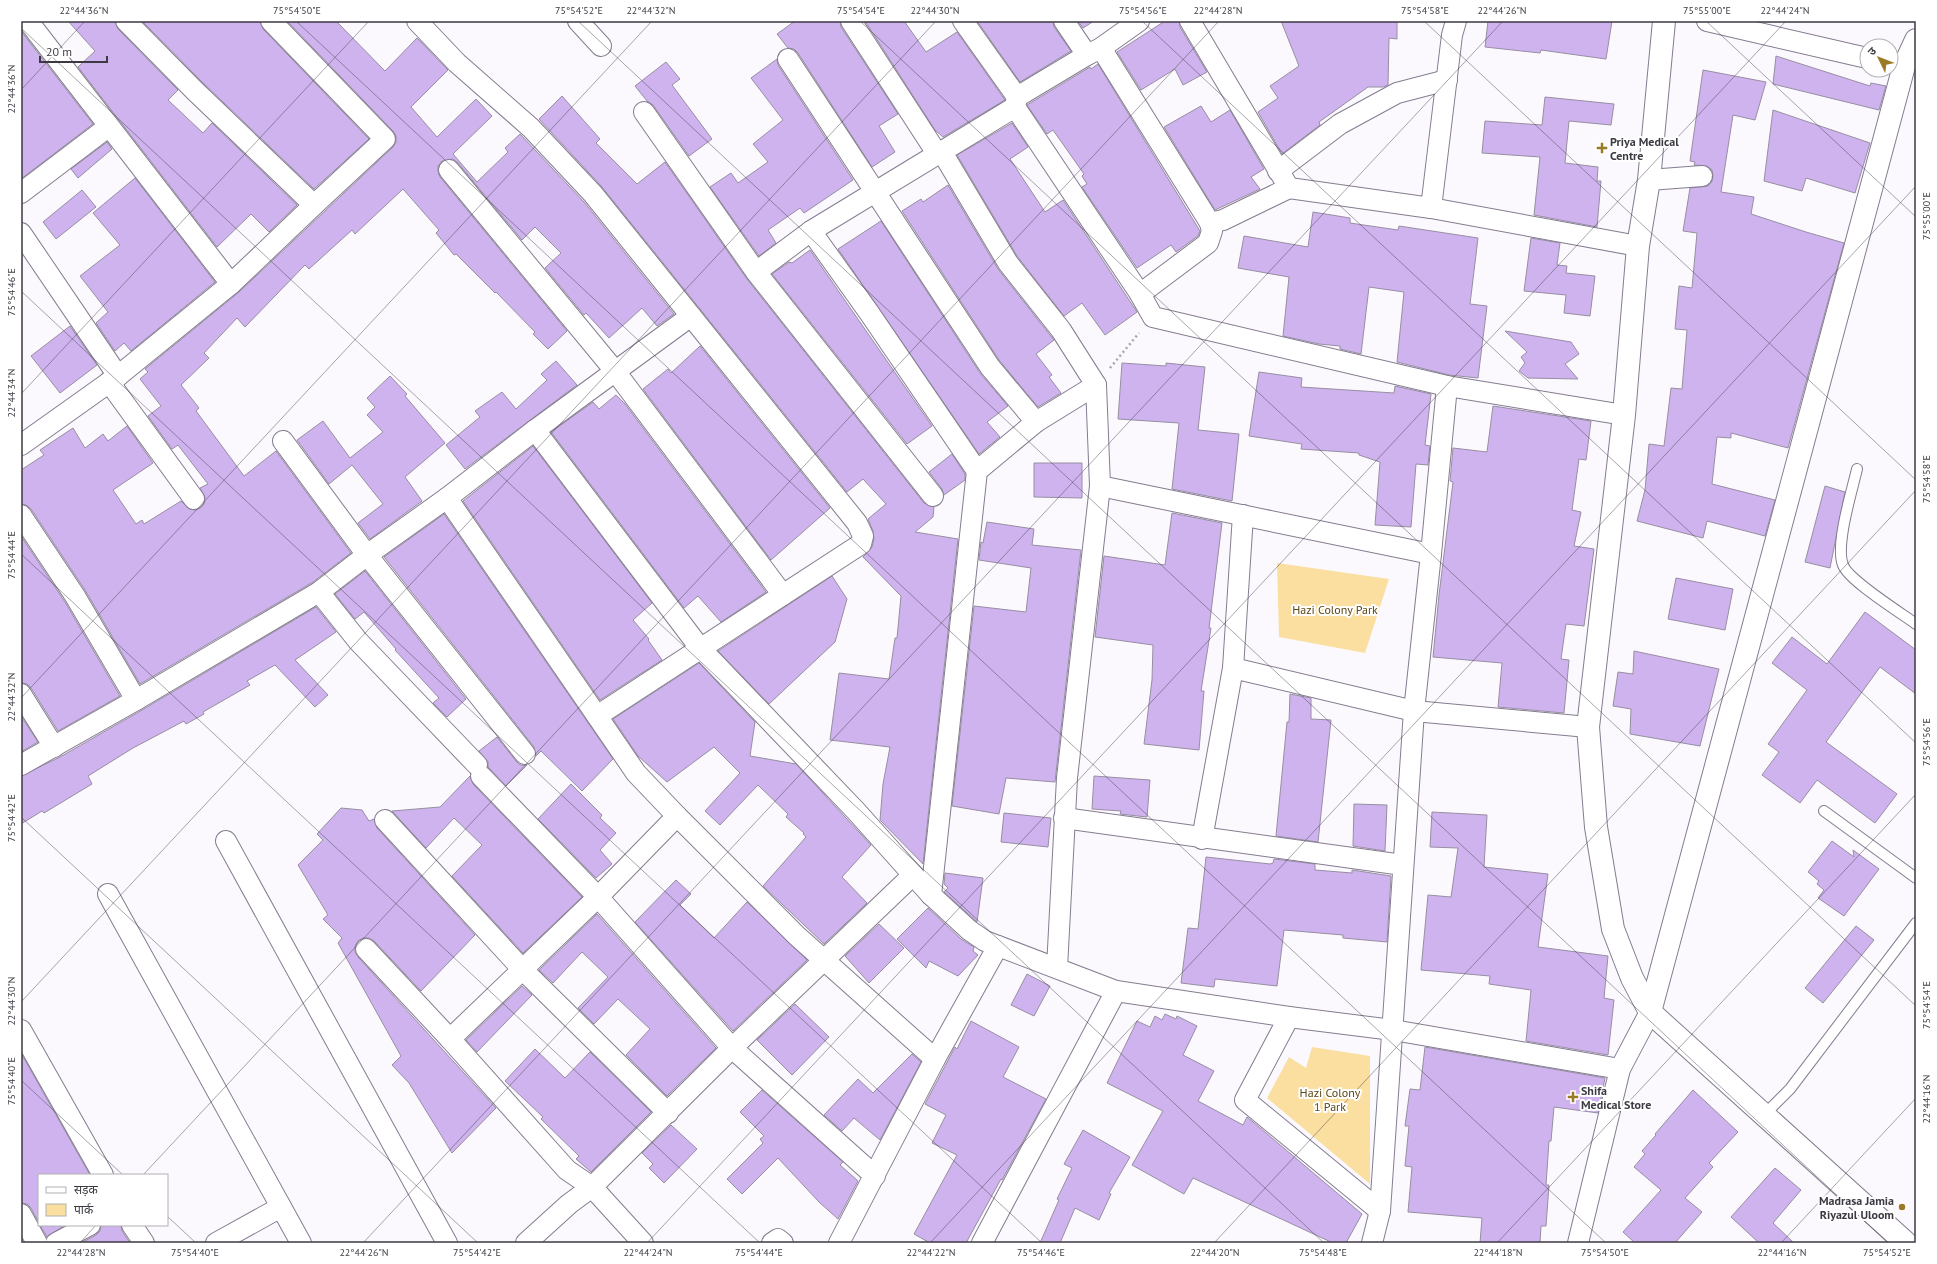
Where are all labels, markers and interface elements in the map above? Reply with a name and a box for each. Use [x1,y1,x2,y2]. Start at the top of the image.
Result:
text: 22°44'36"N [59,4,109,17]
text: 75°54'50"E [273,4,321,17]
text: 75°54'52"E [555,4,603,17]
text: 22°44'32"N [626,4,676,17]
text: 75°54'54"E [837,4,885,17]
text: 22°44'30"N [910,4,960,17]
text: 75°54'56"E [1119,4,1167,17]
text: 22°44'28"N [1193,4,1243,17]
text: 75°54'58"E [1401,4,1449,17]
text: 22°44'26"N [1477,4,1527,17]
text: 75°55'00"E [1683,4,1731,17]
text: 22°44'24"N [1760,4,1810,17]
scale bar [40,38,107,64]
north arrow [1859,38,1899,78]
text: 20 m [46,44,72,59]
text: उ [1864,44,1879,58]
text: 22°44'36"N [5,64,18,114]
place label: Priya Medical Centre [1610,134,1679,163]
marker: Priya Medical Centre [1597,143,1607,153]
text: 75°55'00"E [1920,192,1933,240]
text: 75°54'46"E [5,268,18,316]
text: 22°44'34"N [5,368,18,418]
text: 75°54'58"E [1920,455,1933,503]
text: 75°54'44"E [5,531,18,579]
park label: Hazi Colony Park [1292,602,1378,617]
text: 22°44'32"N [5,672,18,722]
text: 75°54'56"E [1920,718,1933,766]
text: 75°54'42"E [5,794,18,842]
text: 22°44'30"N [5,976,18,1026]
text: 75°54'54"E [1920,981,1933,1029]
text: 75°54'40"E [5,1057,18,1105]
text: 22°44'16"N [1920,1074,1933,1124]
place label: Shifa Medical Store [1581,1083,1651,1112]
park label: Hazi Colony 1 Park [1300,1085,1361,1114]
marker: Shifa Medical Store [1568,1092,1578,1102]
legend [38,1174,168,1226]
text: सड़क [74,1182,99,1197]
place label: Madrasa Jamia Riyazul Uloom [1819,1193,1894,1222]
text: पार्क [74,1202,94,1217]
marker: Madrasa Jamia Riyazul Uloom [1897,1202,1907,1212]
text: 22°44'28"N [56,1246,106,1259]
text: 75°54'40"E [171,1246,219,1259]
text: 22°44'26"N [339,1246,389,1259]
text: 75°54'42"E [453,1246,501,1259]
text: 22°44'24"N [623,1246,673,1259]
text: 75°54'44"E [735,1246,783,1259]
text: 22°44'22"N [906,1246,956,1259]
text: 75°54'46"E [1017,1246,1065,1259]
text: 22°44'20"N [1190,1246,1240,1259]
text: 75°54'48"E [1299,1246,1347,1259]
text: 22°44'18"N [1473,1246,1523,1259]
text: 75°54'50"E [1581,1246,1629,1259]
text: 22°44'16"N [1757,1246,1807,1259]
text: 75°54'52"E [1863,1246,1911,1259]

